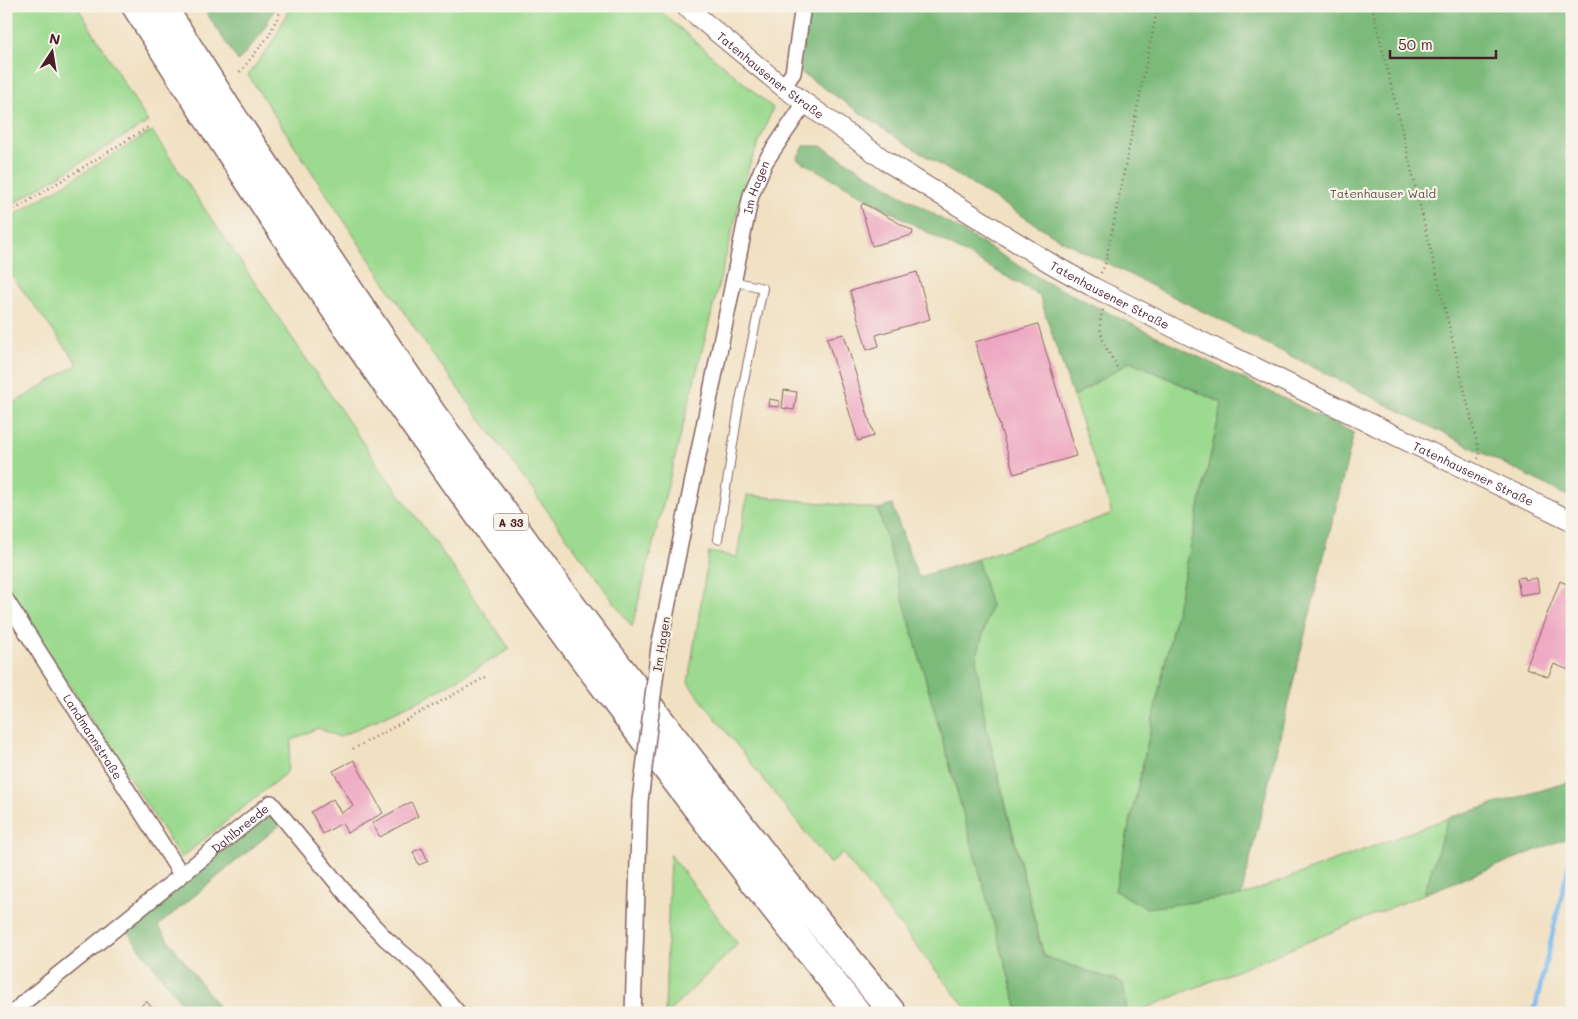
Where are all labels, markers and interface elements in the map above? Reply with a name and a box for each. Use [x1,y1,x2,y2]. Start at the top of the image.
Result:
north arrow [28,28,78,78]
text: N [48,28,62,49]
street label: Tatenhausener Straße [714,28,827,122]
scale bar [1390,28,1497,60]
text: 50 m [1398,34,1433,54]
street label: Im Hagen [739,158,773,215]
park label: Tatenhauser Wald [1330,185,1436,201]
street label: Tatenhausener Straße [1048,257,1172,332]
street label: Tatenhausener Straße [1411,437,1536,509]
road number: A 33 [494,514,528,530]
street label: Im Hagen [649,615,673,673]
street label: Landmannstraße [60,691,126,782]
street label: Dahlbreede [208,800,272,856]

